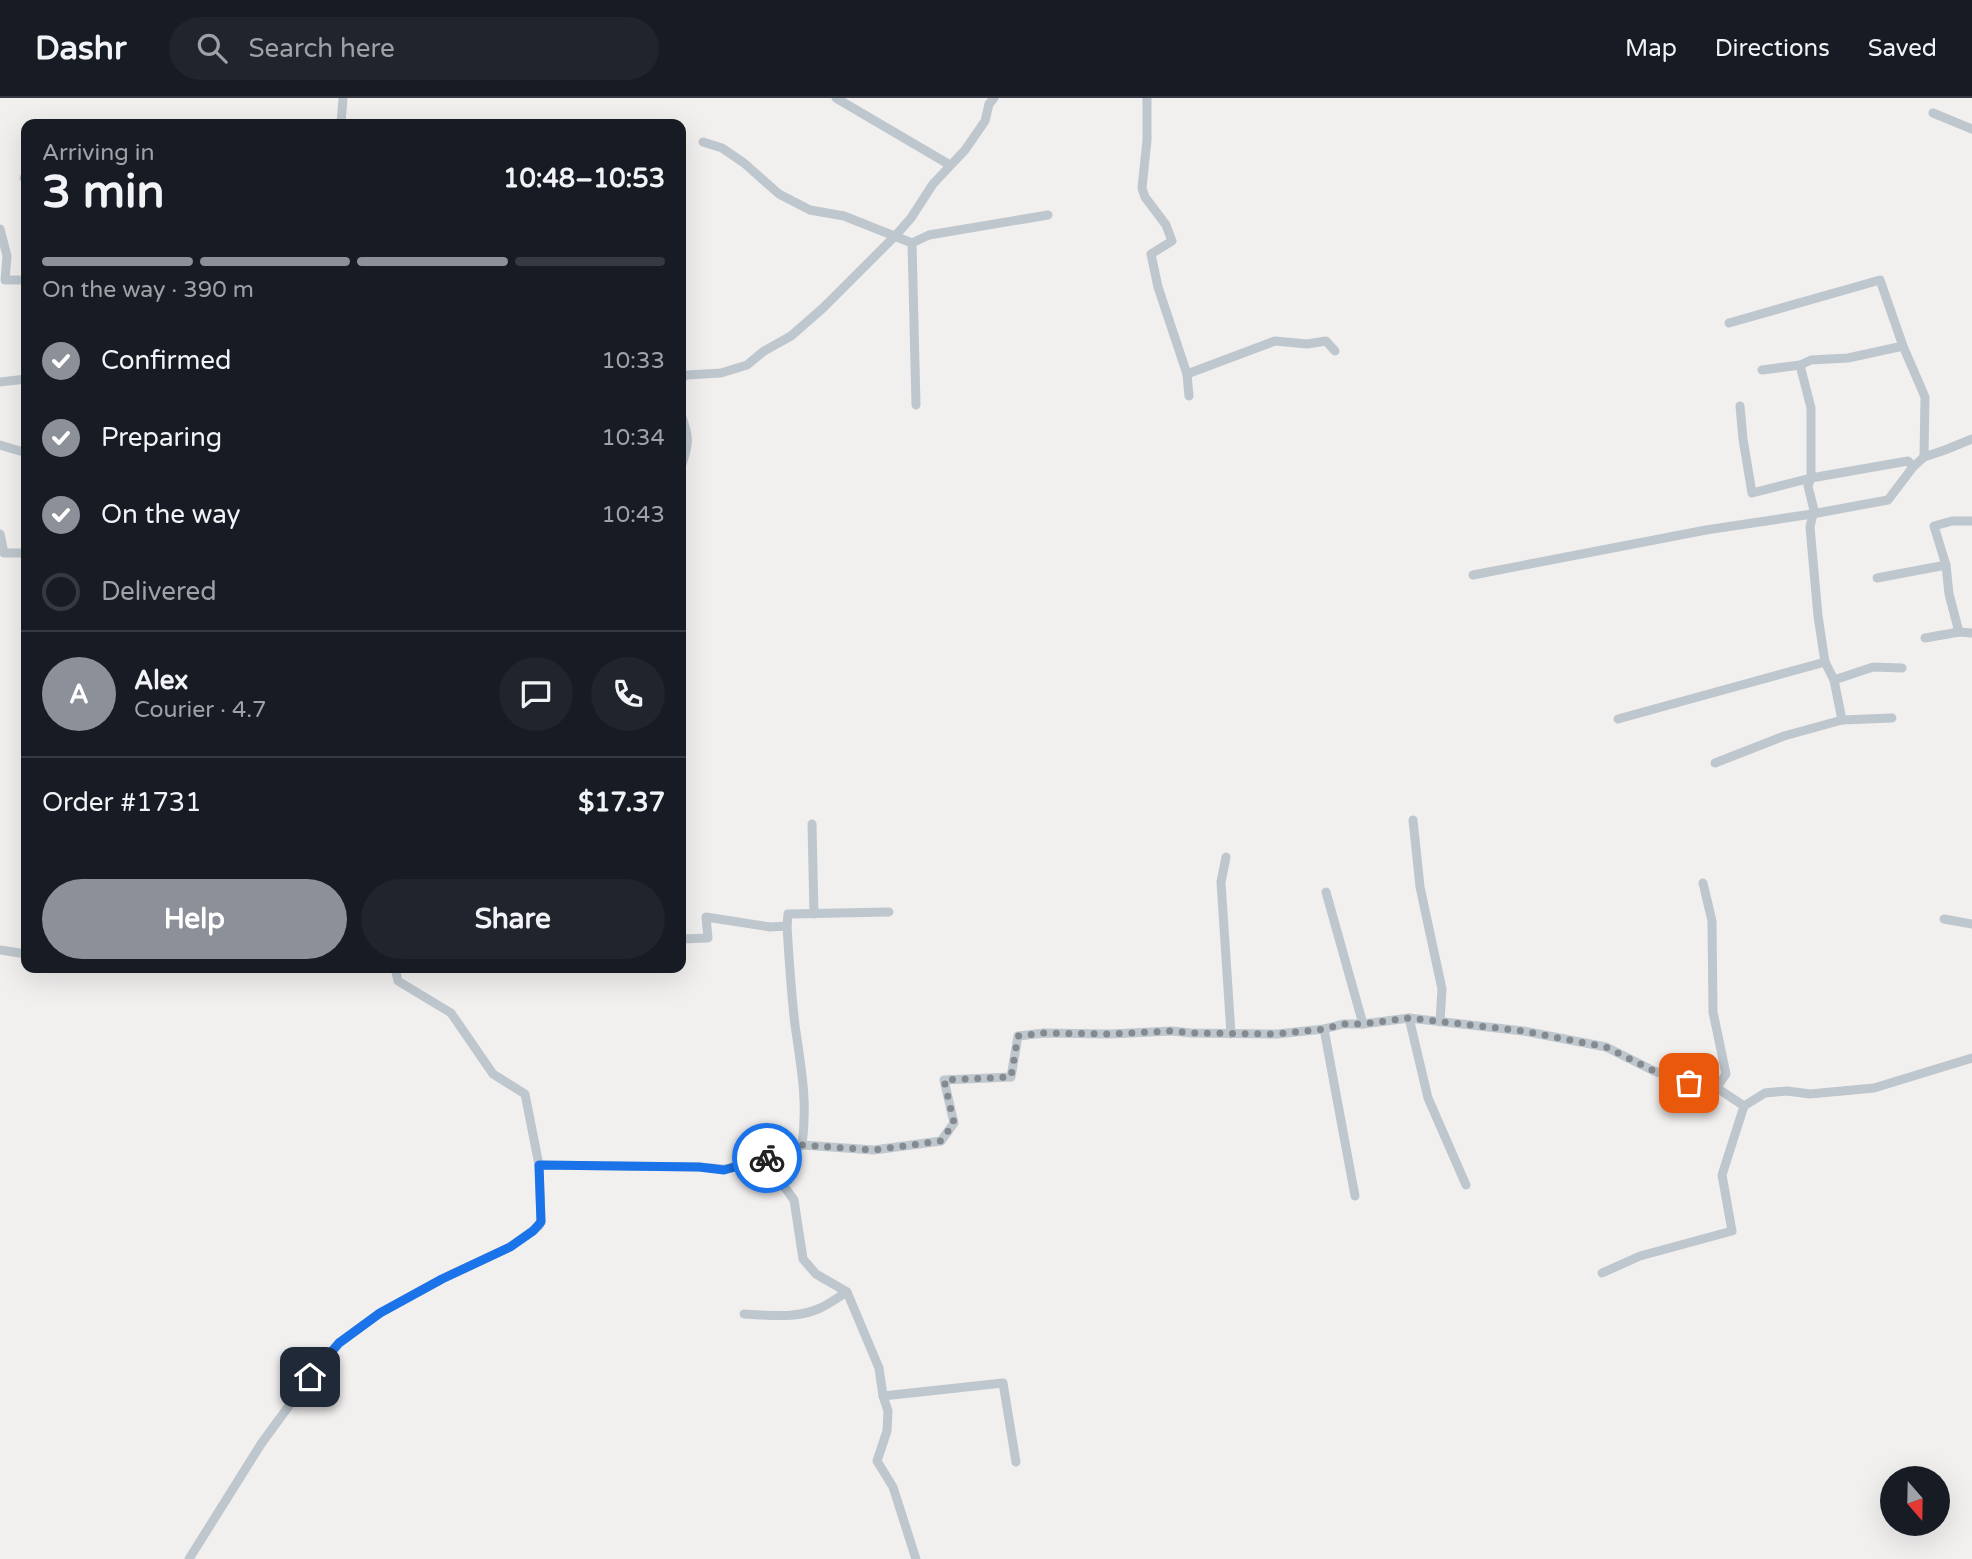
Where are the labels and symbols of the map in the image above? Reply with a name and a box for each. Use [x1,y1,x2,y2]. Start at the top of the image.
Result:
pin [1659,1053,1719,1113]
courier [732,1123,802,1193]
pin [280,1347,340,1407]
north arrow [1880,1466,1950,1536]

